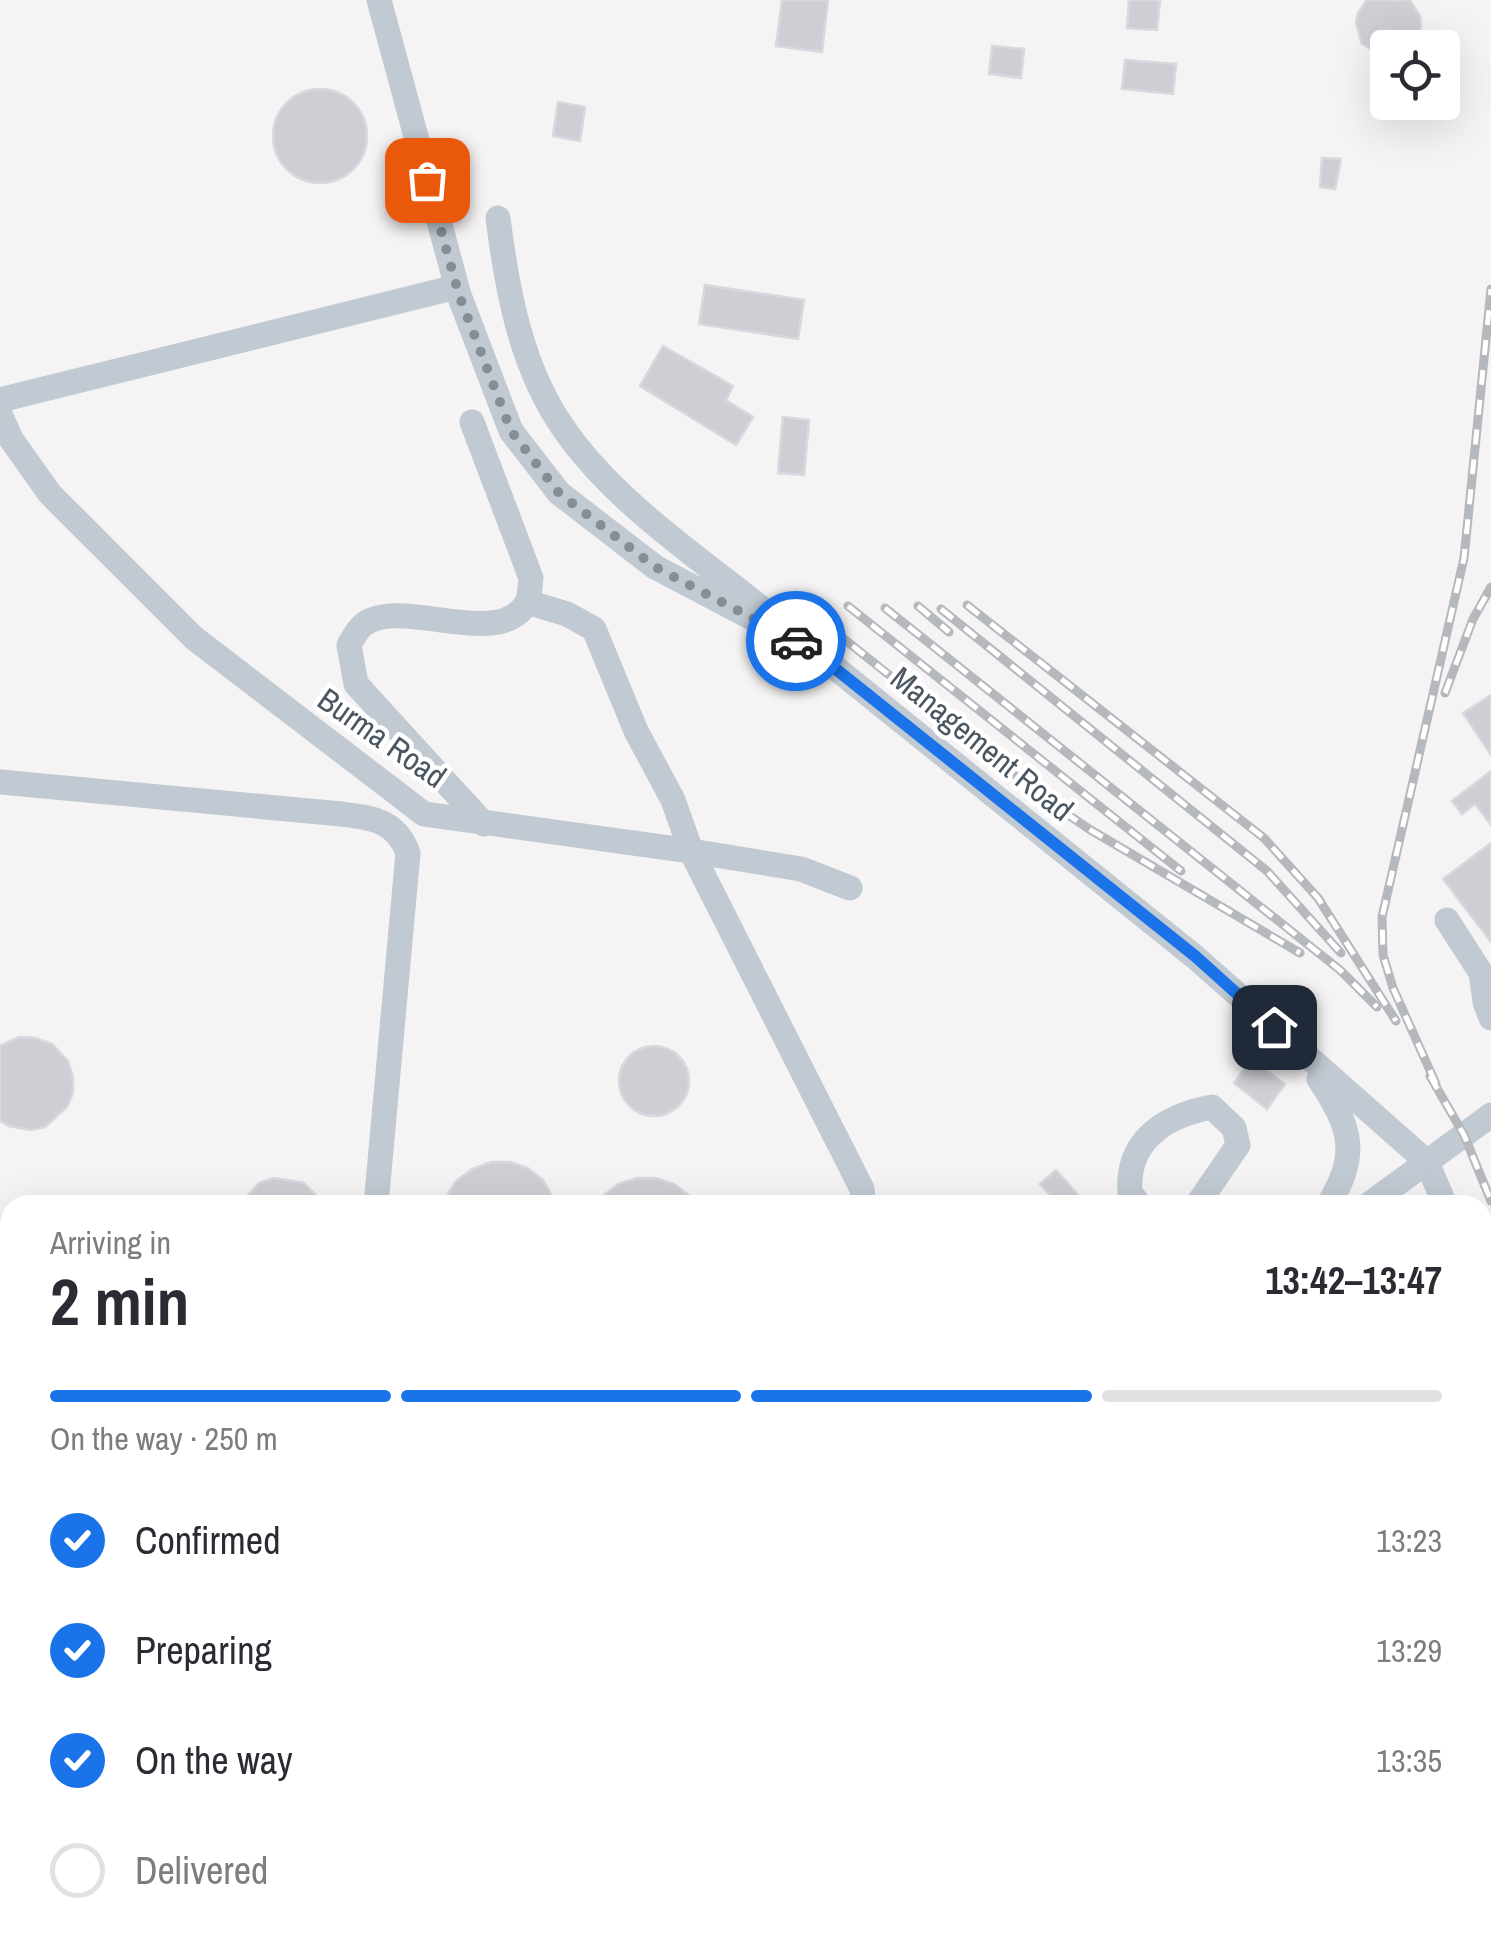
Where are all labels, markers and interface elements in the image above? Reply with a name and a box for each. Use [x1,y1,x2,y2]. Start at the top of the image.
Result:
map controls [1370,30,1460,120]
button: locate [1370,30,1460,120]
pin [385,138,470,223]
icon: bag [400,153,455,208]
courier [746,591,846,691]
icon: car [769,614,824,669]
street label: Management Road [882,657,1083,831]
street label: Burma Road [310,678,455,797]
pin [1232,985,1317,1070]
icon: home [1247,1000,1302,1055]
text: Arriving in [50,1221,171,1264]
text: 13:42–13:47 [1265,1255,1442,1306]
text: 2 min [50,1258,189,1345]
text: On the way · 250 m [50,1417,278,1460]
icon: check [50,1513,105,1568]
text: Confirmed [135,1515,280,1566]
text: 13:23 [1376,1519,1442,1562]
icon: check [50,1623,105,1678]
text: Preparing [135,1625,272,1676]
text: 13:29 [1376,1629,1442,1672]
icon: check [50,1733,105,1788]
text: On the way [135,1735,293,1786]
text: 13:35 [1376,1739,1442,1782]
text: Delivered [135,1845,268,1896]

